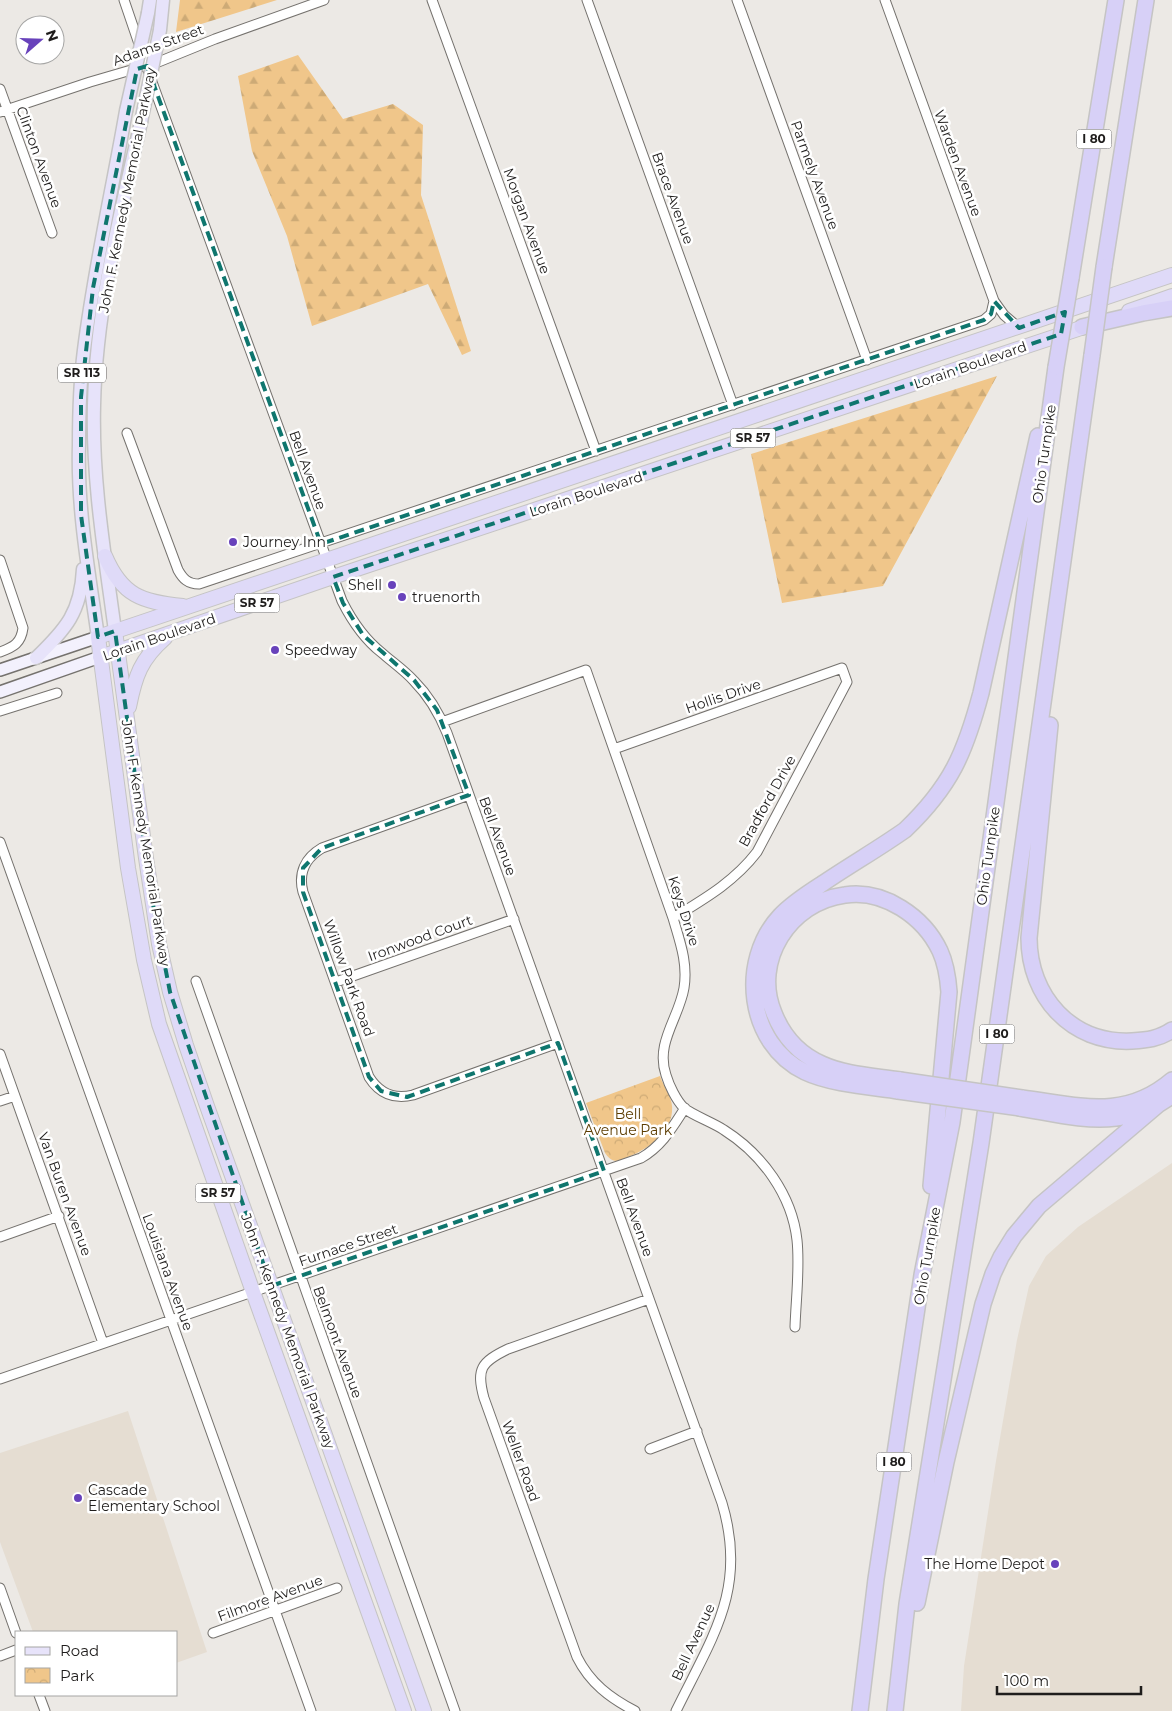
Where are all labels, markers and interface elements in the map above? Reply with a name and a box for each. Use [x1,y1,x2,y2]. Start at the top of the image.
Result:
north arrow [15,15,65,65]
street label: Adams Street [110,20,206,70]
text: N [42,27,63,44]
street label: John F. Kennedy Memorial Parkway [94,65,160,315]
street label: Clinton Avenue [12,104,66,210]
street label: Warden Avenue [930,107,986,219]
street label: Parmely Avenue [787,118,843,232]
road number: I 80 [1076,130,1112,148]
street label: Brace Avenue [648,150,698,246]
street label: Morgan Avenue [499,166,555,276]
street label: Lorain Boulevard [911,337,1029,393]
road number: SR 113 [58,363,106,382]
street label: Ohio Turnpike [1028,404,1060,504]
street label: Bell Avenue [285,428,331,512]
road number: SR 57 [730,428,776,448]
street label: Lorain Boulevard [527,467,645,521]
place label: Journey Inn [242,533,326,551]
marker: Journey Inn [227,536,239,548]
place label: Shell [348,576,382,594]
marker: Shell [386,579,398,591]
place label: truenorth [412,588,480,606]
marker: truenorth [396,591,408,603]
road number: SR 57 [234,594,280,612]
street label: Lorain Boulevard [100,609,218,665]
place label: Speedway [285,641,358,659]
marker: Speedway [269,644,281,656]
street label: Hollis Drive [683,675,763,717]
street label: John F. Kennedy Memorial Parkway [117,717,174,968]
street label: Bradford Drive [734,752,800,850]
street label: Bell Avenue [475,794,521,878]
street label: Ohio Turnpike [972,806,1004,906]
street label: Keys Drive [664,874,704,948]
street label: Ironwood Court [365,911,475,965]
street label: Willow Park Road [319,917,379,1039]
road number: I 80 [980,1024,1014,1044]
park label: Bell Avenue Park [584,1105,673,1139]
street label: Van Buren Avenue [34,1130,96,1258]
street label: Bell Avenue [612,1175,658,1259]
road number: SR 57 [196,1184,240,1202]
street label: Ohio Turnpike [910,1205,944,1307]
street label: John F. Kennedy Memorial Parkway [237,1210,339,1452]
street label: Louisiana Avenue [138,1211,198,1333]
street label: Furnace Street [296,1220,400,1270]
street label: Belmont Avenue [309,1283,367,1401]
street label: Weller Road [498,1418,544,1504]
road number: I 80 [876,1452,912,1471]
place label: Cascade Elementary School [88,1481,220,1515]
marker: Cascade Elementary School [72,1492,84,1504]
place label: The Home Depot [924,1555,1045,1573]
marker: The Home Depot [1049,1558,1061,1570]
street label: Filmore Avenue [215,1571,325,1625]
street label: Bell Avenue [667,1601,719,1683]
legend [15,1631,178,1696]
text: Road [60,1641,99,1660]
scale bar [997,1664,1141,1696]
text: Park [60,1666,94,1685]
text: 100 m [1004,1671,1049,1690]

